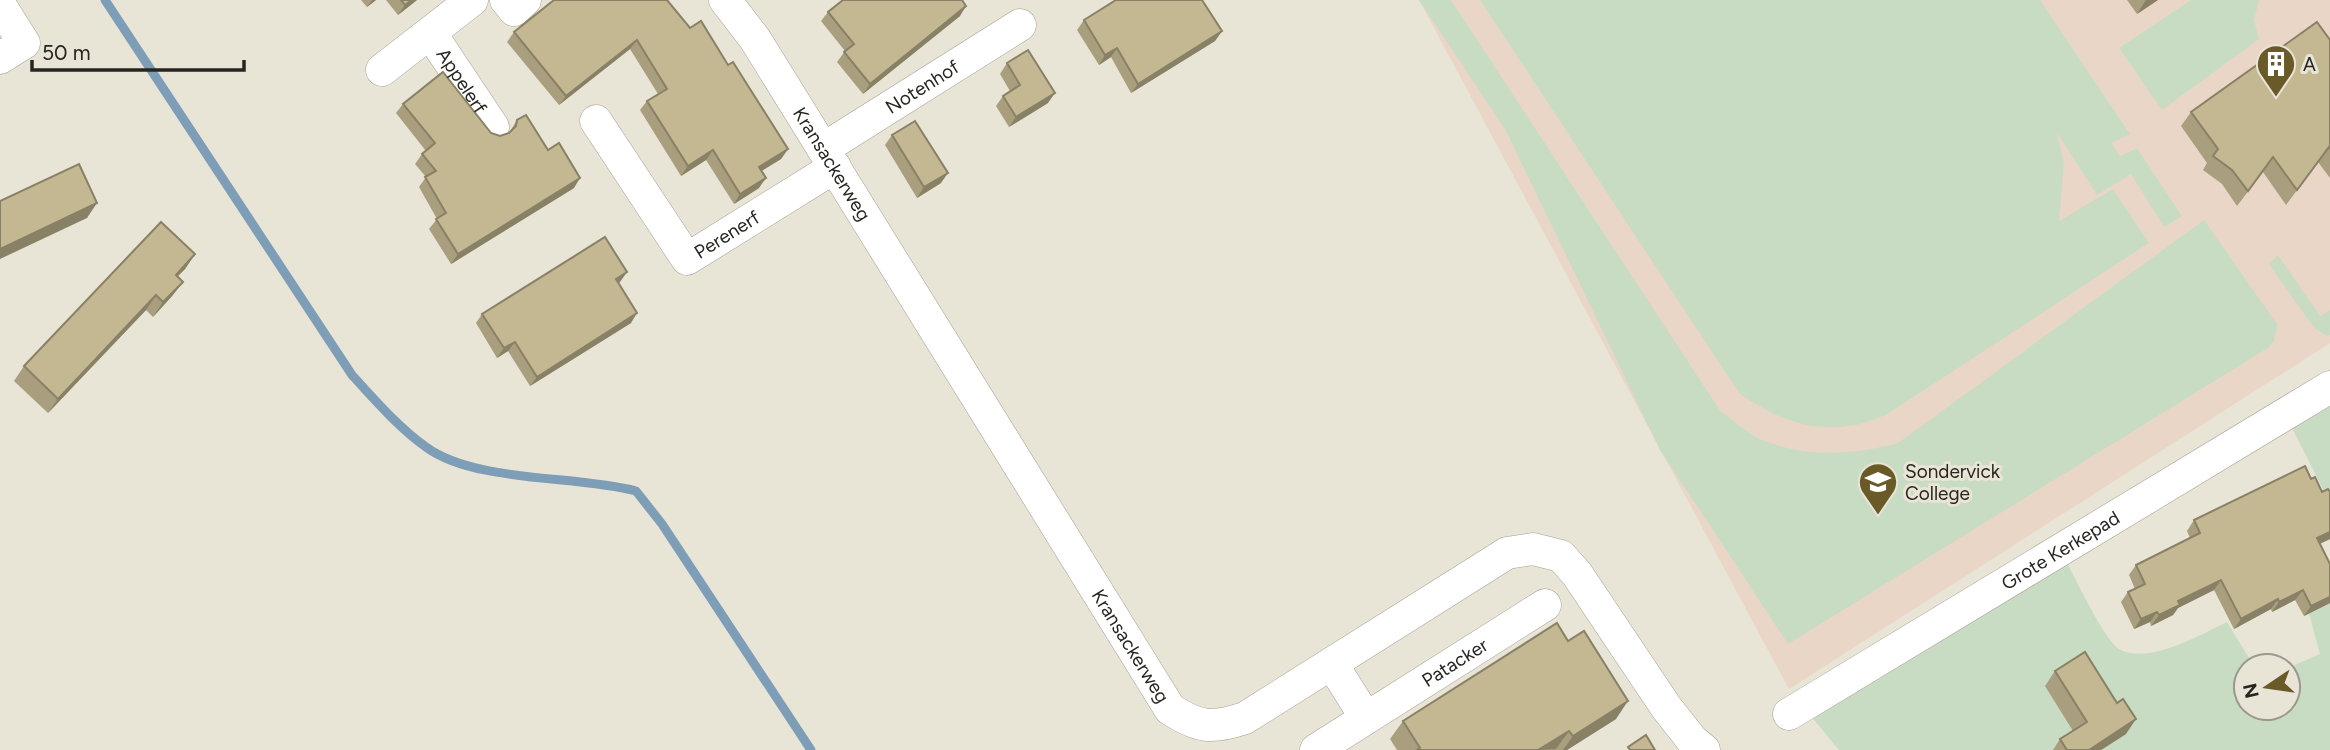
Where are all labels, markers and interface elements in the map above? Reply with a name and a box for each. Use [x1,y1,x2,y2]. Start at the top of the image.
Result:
scale bar [32,28,243,72]
text: 50 m [42,40,91,65]
building icon: A [2255,43,2297,98]
street label: Appelerf [432,44,492,118]
place label: A [2303,53,2316,76]
street label: Notenhof [881,55,963,118]
street label: Kransackerweg [789,103,876,225]
street label: Perenerf [690,205,763,263]
place label: Sondervick College [1905,460,2001,505]
school or university icon: Sondervick College [1857,461,1899,516]
street label: Grote Kerkepad [1997,506,2124,594]
street label: Kransackerweg [1087,585,1175,707]
street label: Patacker [1417,633,1492,692]
north arrow [2232,652,2302,722]
text: N [2238,681,2264,700]

